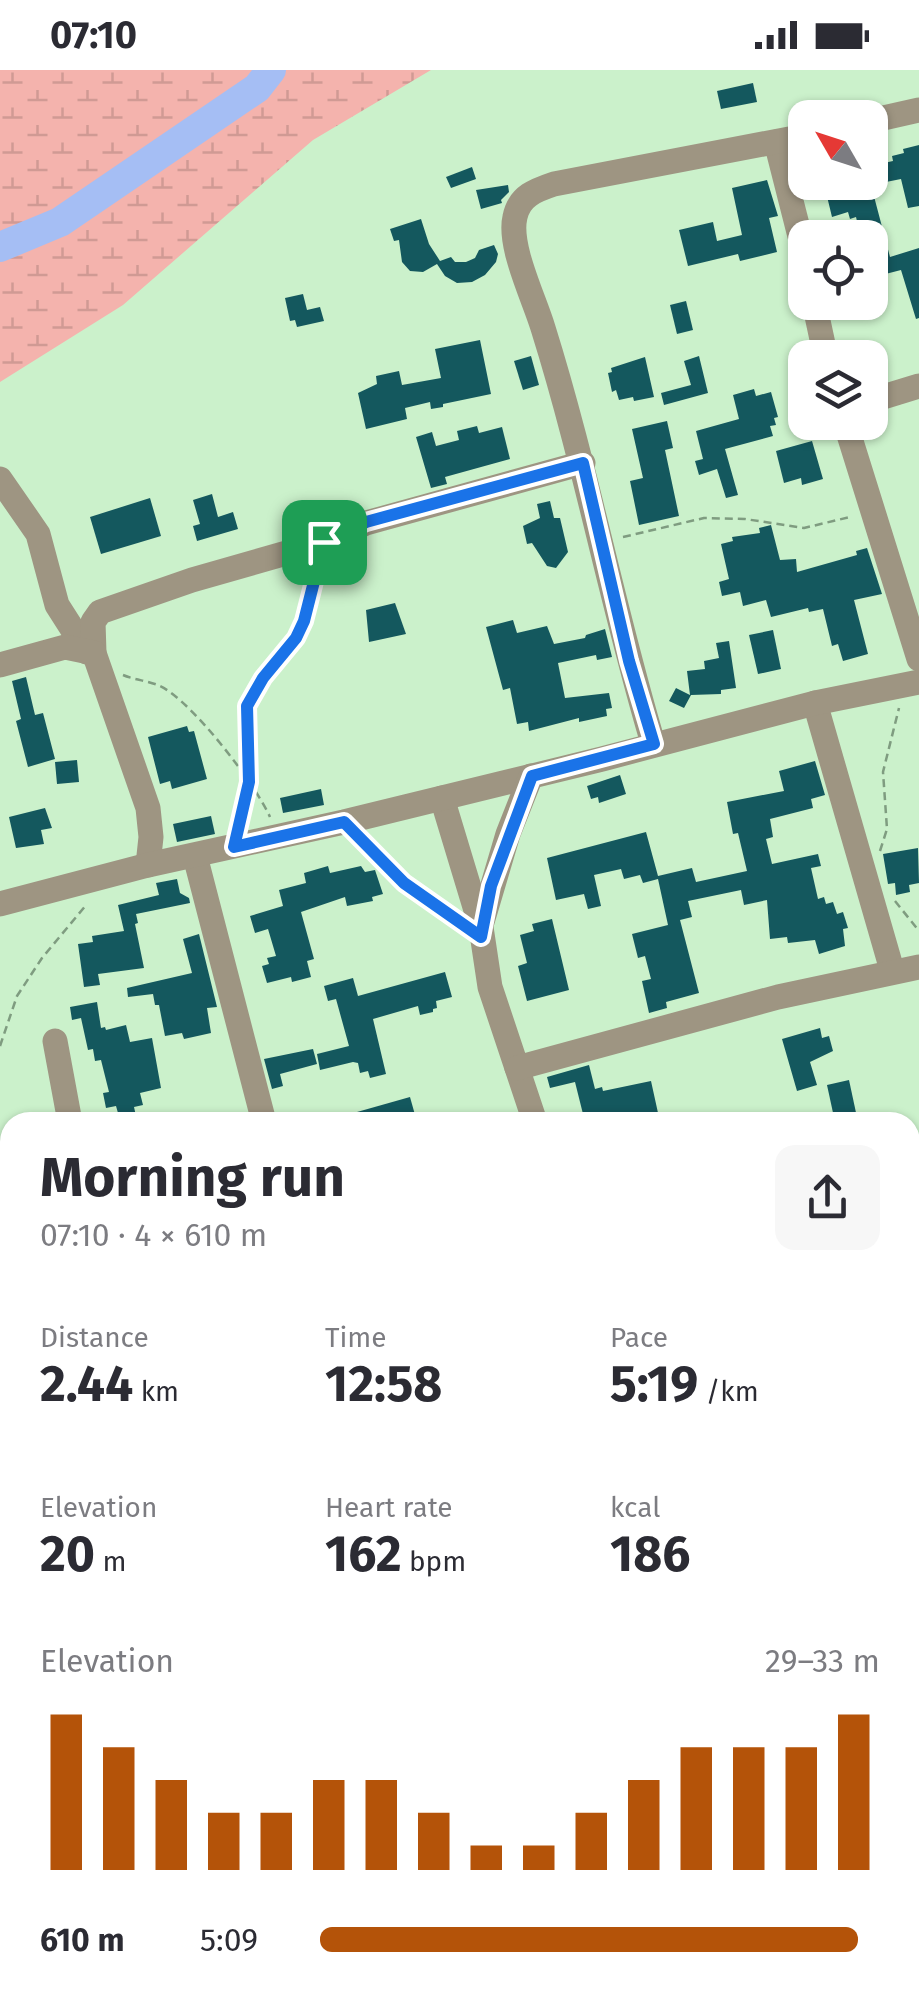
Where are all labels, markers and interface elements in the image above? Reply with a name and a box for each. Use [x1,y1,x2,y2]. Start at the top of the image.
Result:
text: 07:10 [50,12,137,58]
north arrow [788,100,888,200]
map controls [788,100,888,440]
button: locate [788,220,888,320]
button: layers [788,340,888,440]
pin [282,500,367,585]
icon: arrive [297,515,352,570]
text: Morning run [40,1145,345,1211]
button: share [775,1145,880,1250]
text: 07:10 · 4 × 610 m [40,1216,267,1254]
text: Distance [40,1321,149,1354]
text: Time [325,1321,387,1354]
text: Pace [610,1321,668,1354]
text: 2.44 [40,1354,133,1414]
text: 12:58 [325,1354,442,1414]
text: 5:19 [610,1354,698,1414]
text: km [133,1375,179,1408]
text: /km [698,1375,759,1408]
text: Elevation [40,1491,157,1524]
text: Heart rate [325,1491,453,1524]
text: kcal [610,1491,660,1524]
text: 20 [40,1524,95,1584]
text: 162 [325,1524,402,1584]
text: 186 [610,1524,690,1584]
text: m [95,1545,127,1578]
text: bpm [402,1545,466,1578]
text: Elevation [40,1642,174,1680]
text: 29–33 m [765,1642,880,1680]
text: 610 m [40,1921,124,1959]
text: 5:09 [200,1921,258,1959]

